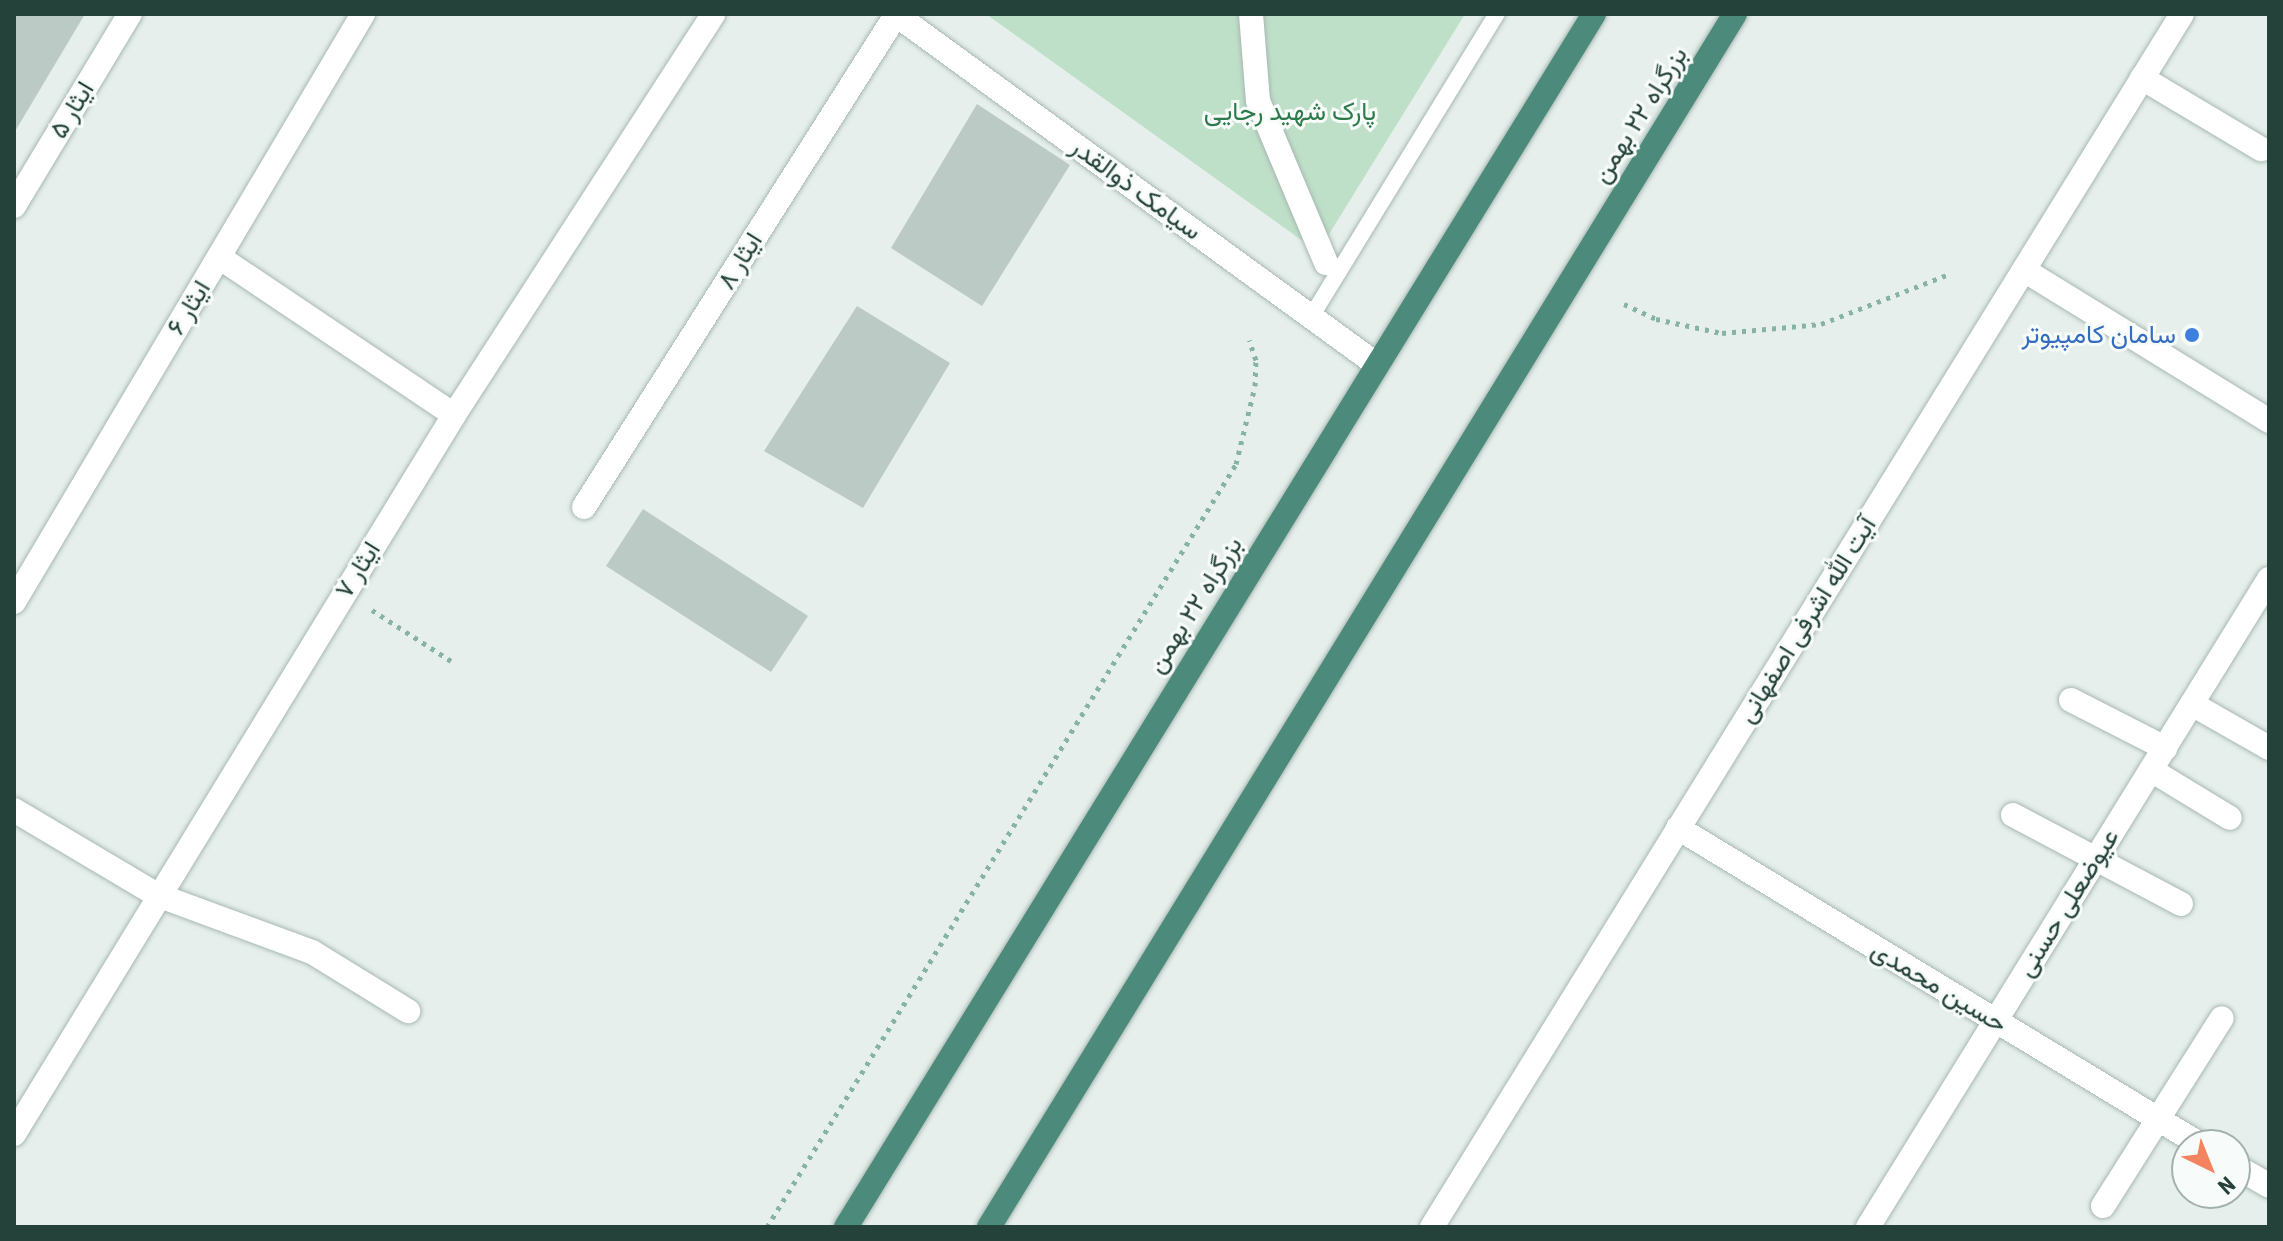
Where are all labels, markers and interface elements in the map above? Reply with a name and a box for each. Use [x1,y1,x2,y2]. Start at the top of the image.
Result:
street label: بزرگراه ۲۲ بهمن [1586,41,1694,189]
street label: ایثار ۵ [43,76,101,144]
park label: پارک شهید رجایی [1204,96,1376,128]
street label: سیامک ذوالقدر [1064,131,1208,247]
street label: ایثار ۸ [711,227,769,295]
street label: ایثار ۶ [161,275,217,341]
place label: سامان کامپیوتر [2022,319,2176,351]
marker: سامان کامپیوتر [2183,326,2201,344]
street label: آیت الله اشرفی اصفهانی [1731,511,1883,729]
street label: بزرگراه ۲۲ بهمن [1141,531,1249,679]
street label: ایثار ۷ [329,536,387,604]
street label: عیوضعلی حسنی [2010,823,2126,983]
street label: حسین محمدی [1865,934,2013,1040]
north arrow [2171,1129,2251,1209]
text: N [2213,1172,2240,1199]

